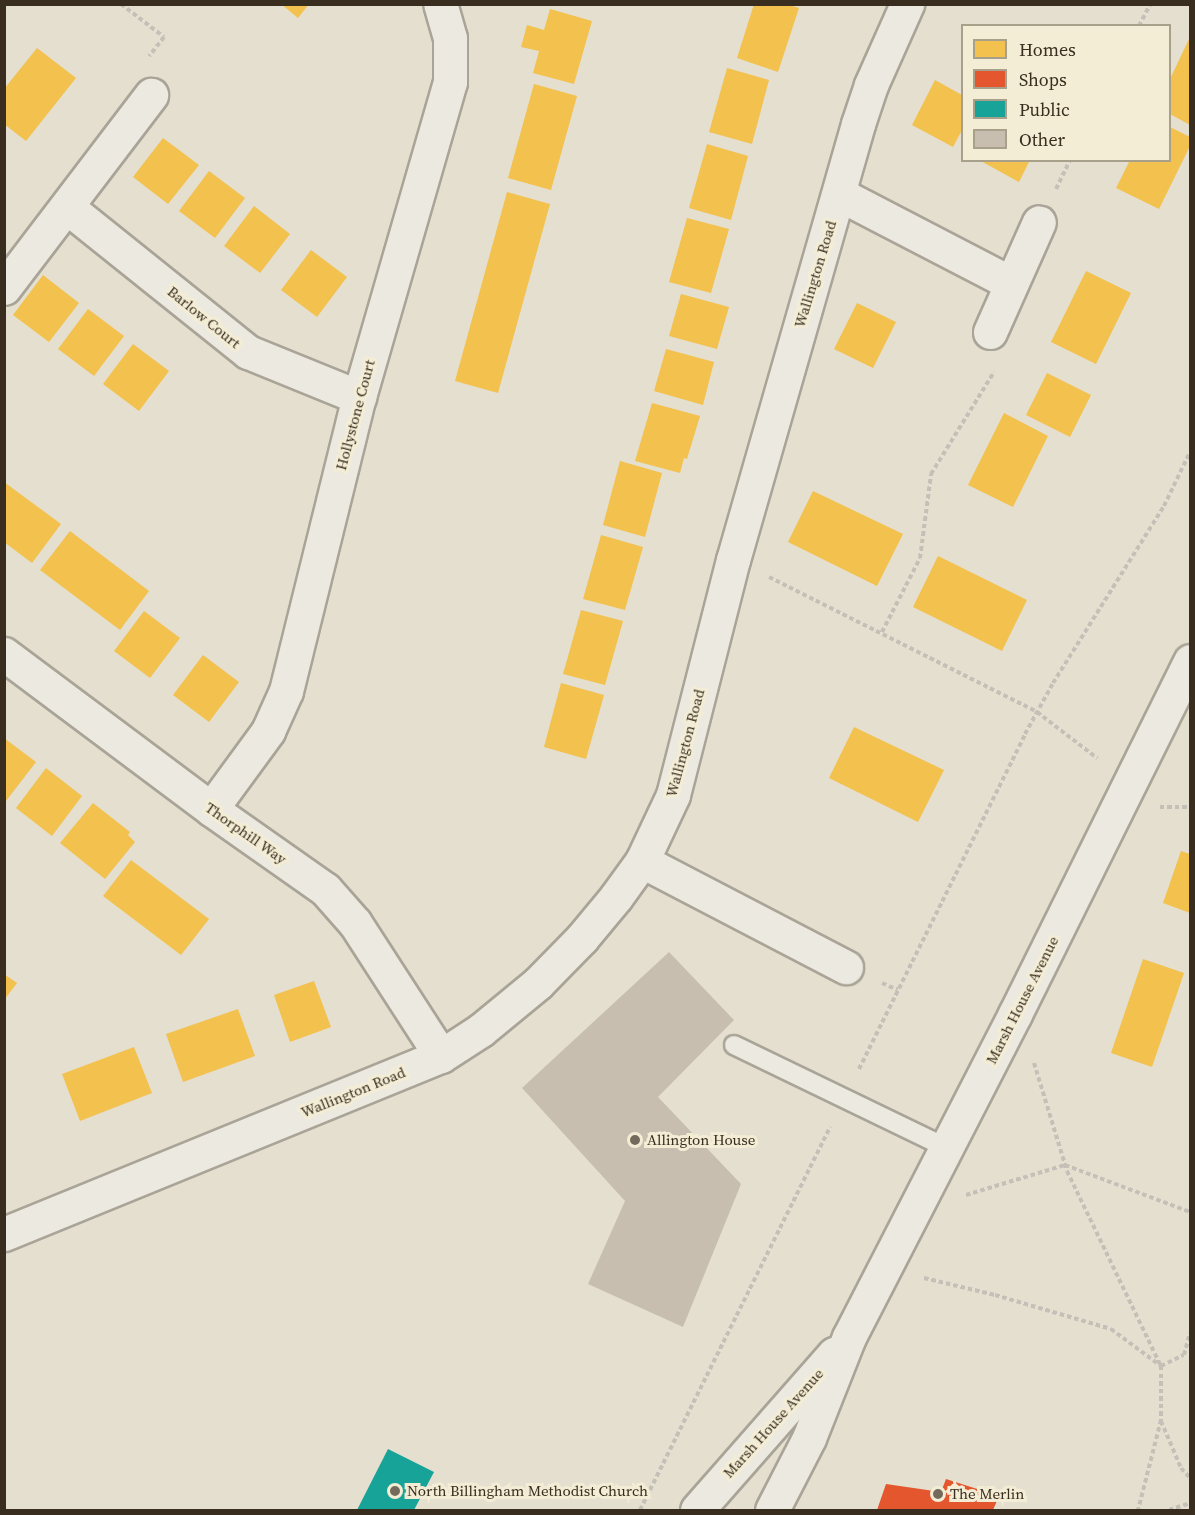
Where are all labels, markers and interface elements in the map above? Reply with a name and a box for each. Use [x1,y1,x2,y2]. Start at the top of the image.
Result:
legend [961,24,1171,162]
text: Homes [1019,37,1076,62]
text: Shops [1019,67,1067,92]
text: Public [1019,97,1070,122]
text: Other [1019,127,1065,152]
street label: Wallington Road [790,218,840,330]
street label: Barlow Court [164,282,244,352]
street label: Hollystone Court [332,358,378,472]
street label: Wallington Road [662,687,708,799]
street label: Thorphill Way [202,798,290,868]
street label: Marsh House Avenue [982,933,1062,1067]
street label: Wallington Road [298,1063,408,1121]
place label: Allington House [647,1131,755,1149]
marker: Allington House [628,1133,642,1147]
street label: Marsh House Avenue [719,1365,827,1481]
place label: North Billingham Methodist Church [407,1482,648,1500]
marker: North Billingham Methodist Church [388,1484,402,1498]
place label: The Merlin [950,1485,1024,1503]
marker: The Merlin [931,1487,945,1501]

